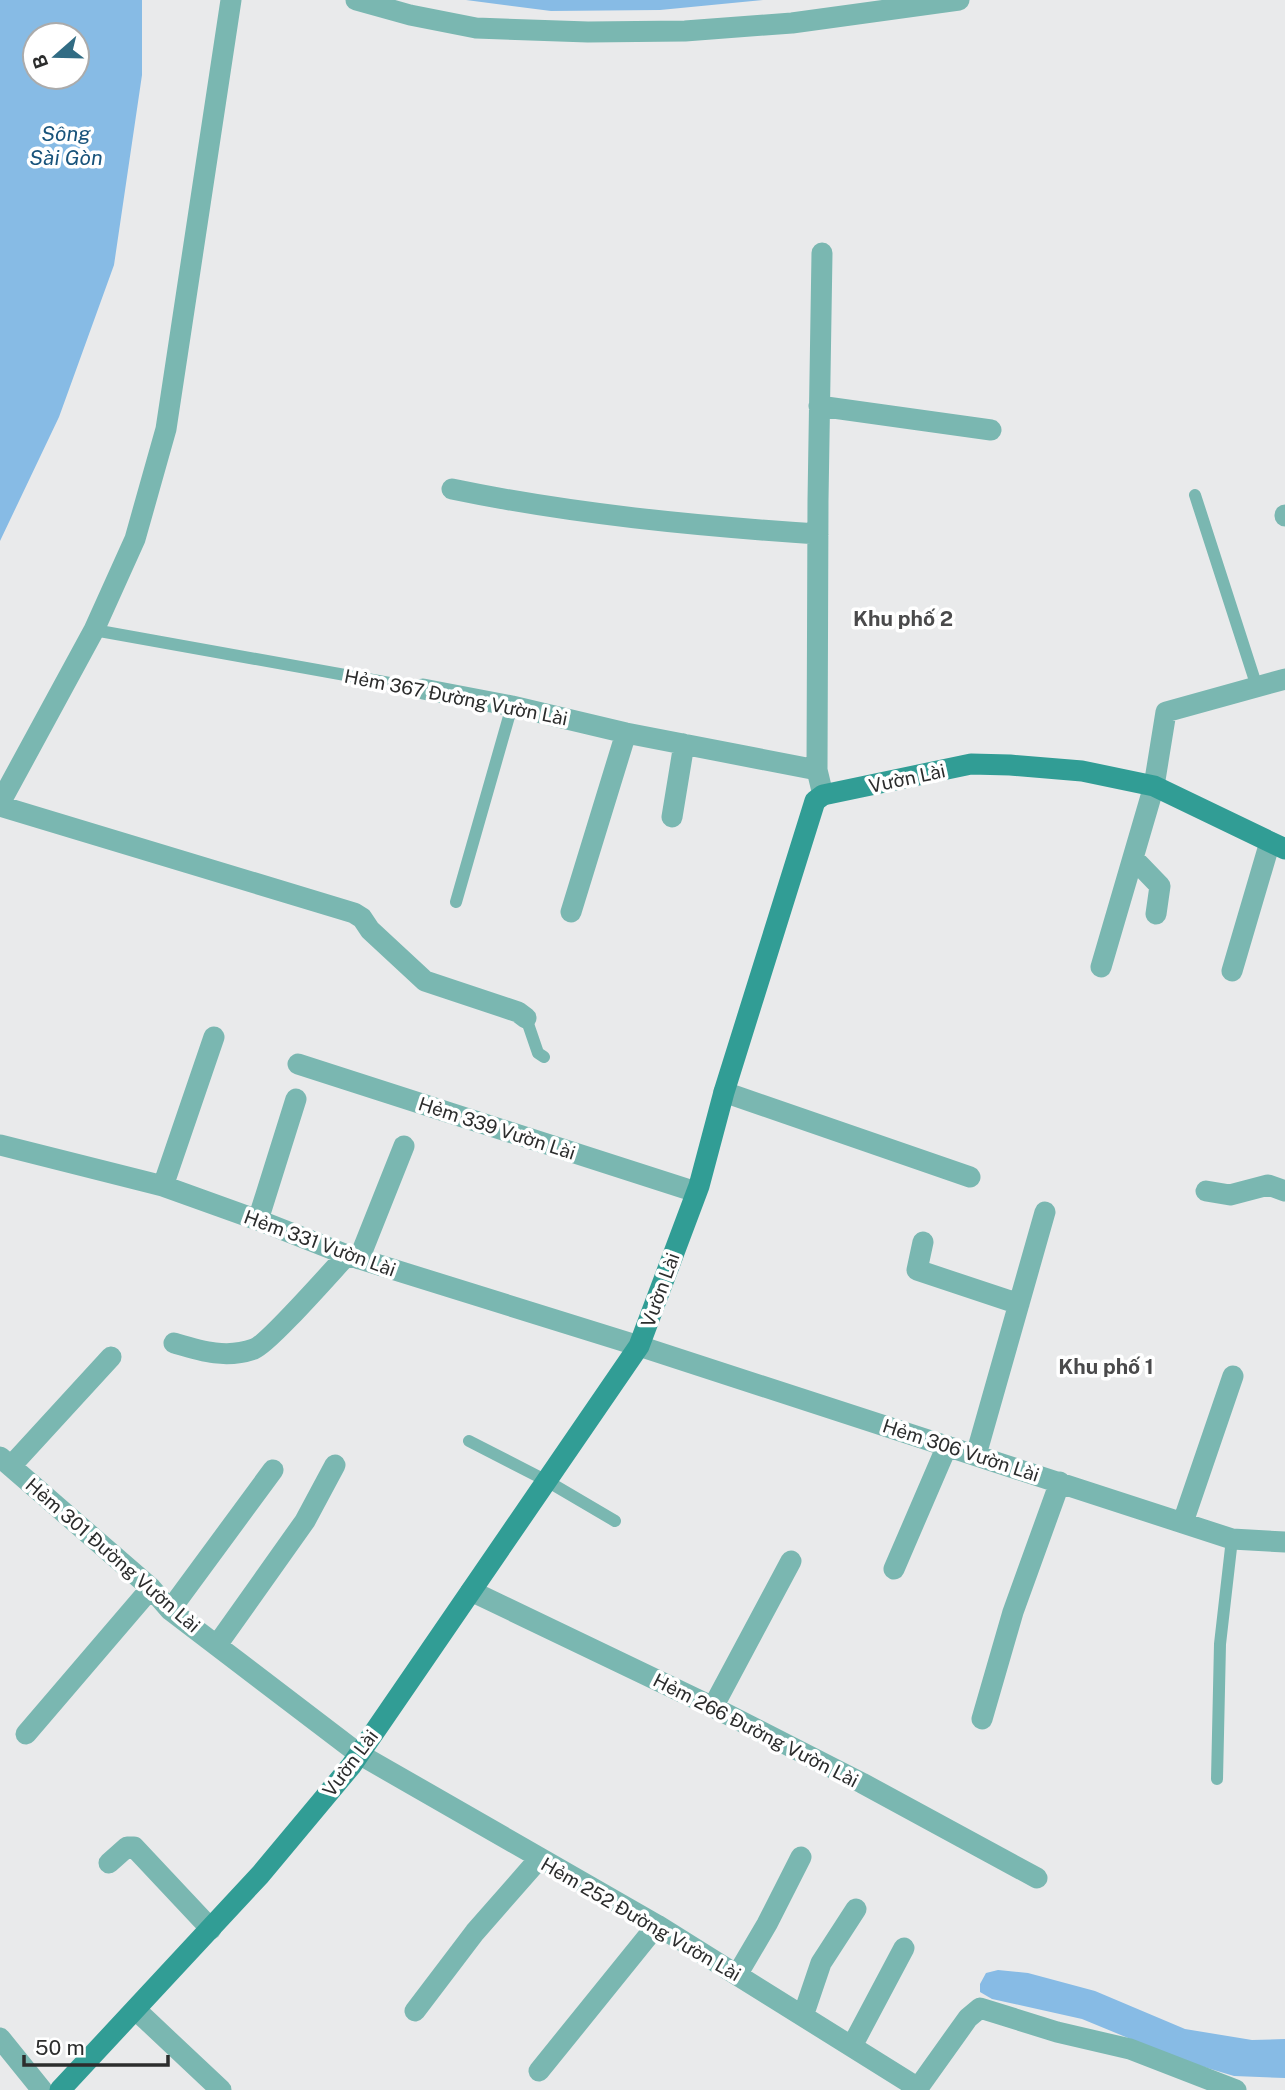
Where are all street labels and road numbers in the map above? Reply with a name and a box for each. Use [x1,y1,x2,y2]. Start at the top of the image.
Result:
street label: Hẻm 367 Đường Vườn Lài [342,665,570,729]
street label: Vườn Lài [867,759,947,797]
street label: Hẻm 339 Vườn Lài [416,1092,578,1164]
street label: Hẻm 331 Vườn Lài [241,1205,399,1281]
street label: Vườn Lài [636,1250,684,1330]
street label: Hẻm 306 Vườn Lài [880,1414,1042,1486]
street label: Hẻm 301 Đường Vườn Lài [21,1473,205,1637]
street label: Hẻm 266 Đường Vườn Lài [650,1669,862,1791]
street label: Vườn Lài [318,1725,382,1801]
street label: Hẻm 252 Đường Vườn Lài [537,1853,745,1985]

